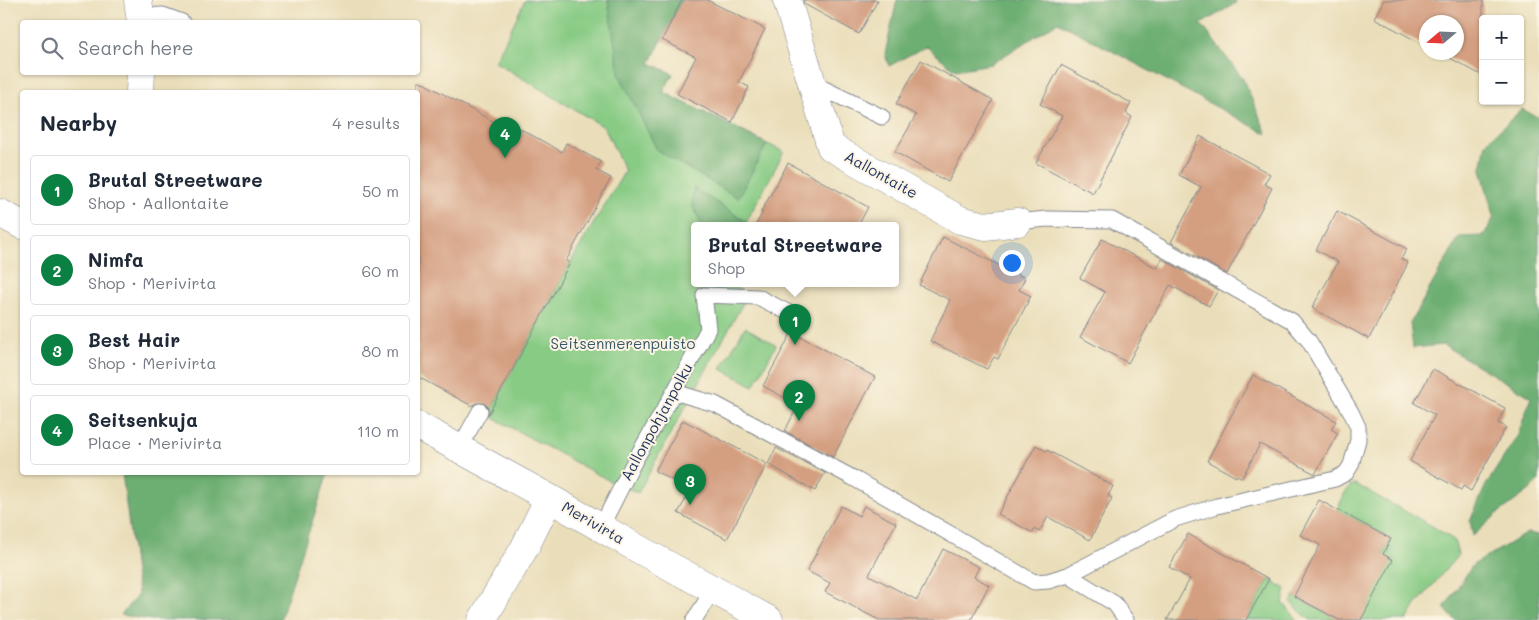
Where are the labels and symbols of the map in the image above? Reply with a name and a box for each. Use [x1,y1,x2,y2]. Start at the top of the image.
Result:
north arrow [1419,15,1464,60]
pin: 4 [489,117,521,158]
street label: Aallontaite [841,146,922,202]
your location [999,250,1025,276]
pin: 1 [779,304,811,345]
park label: Seitsenmerenpuisto [550,333,696,353]
street label: Aallonpohjanpolku [615,359,697,484]
pin: 2 [783,380,815,421]
pin: 3 [674,464,706,505]
street label: Merivirta [558,496,629,548]

